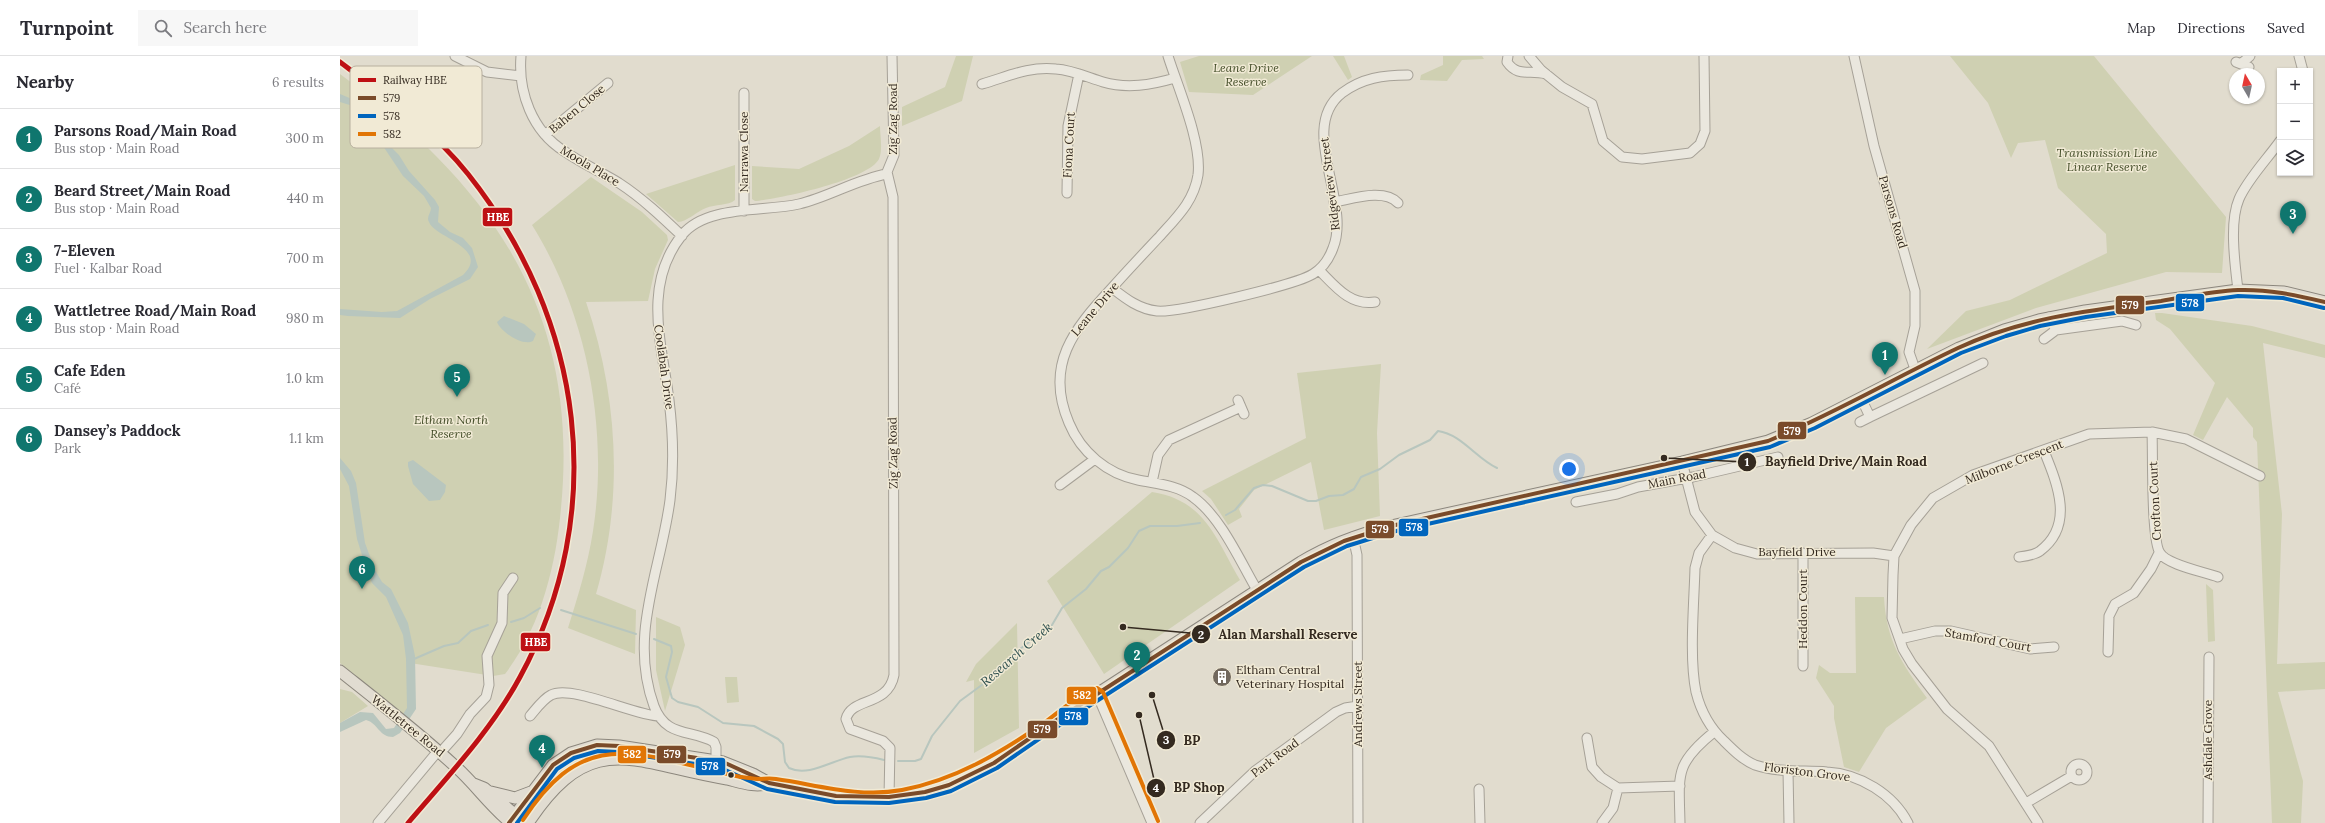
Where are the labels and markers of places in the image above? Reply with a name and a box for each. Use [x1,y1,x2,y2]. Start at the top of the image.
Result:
pin: 3 [2280,201,2306,234]
pin: 1 [1872,342,1898,375]
pin: 5 [444,364,470,397]
callout: Bayfield Drive/Main Road [1737,449,1935,474]
pin: 6 [349,556,375,589]
callout: Alan Marshall Reserve [1191,622,1366,647]
pin: 2 [1124,642,1150,675]
place label: Eltham Central Veterinary Hospital [1235,662,1344,691]
building icon: Eltham Central Veterinary Hospital [1211,666,1233,688]
callout: BP [1156,728,1209,753]
pin: 4 [529,735,555,768]
unlabelled marker [726,770,736,780]
callout: BP Shop [1146,775,1233,800]

